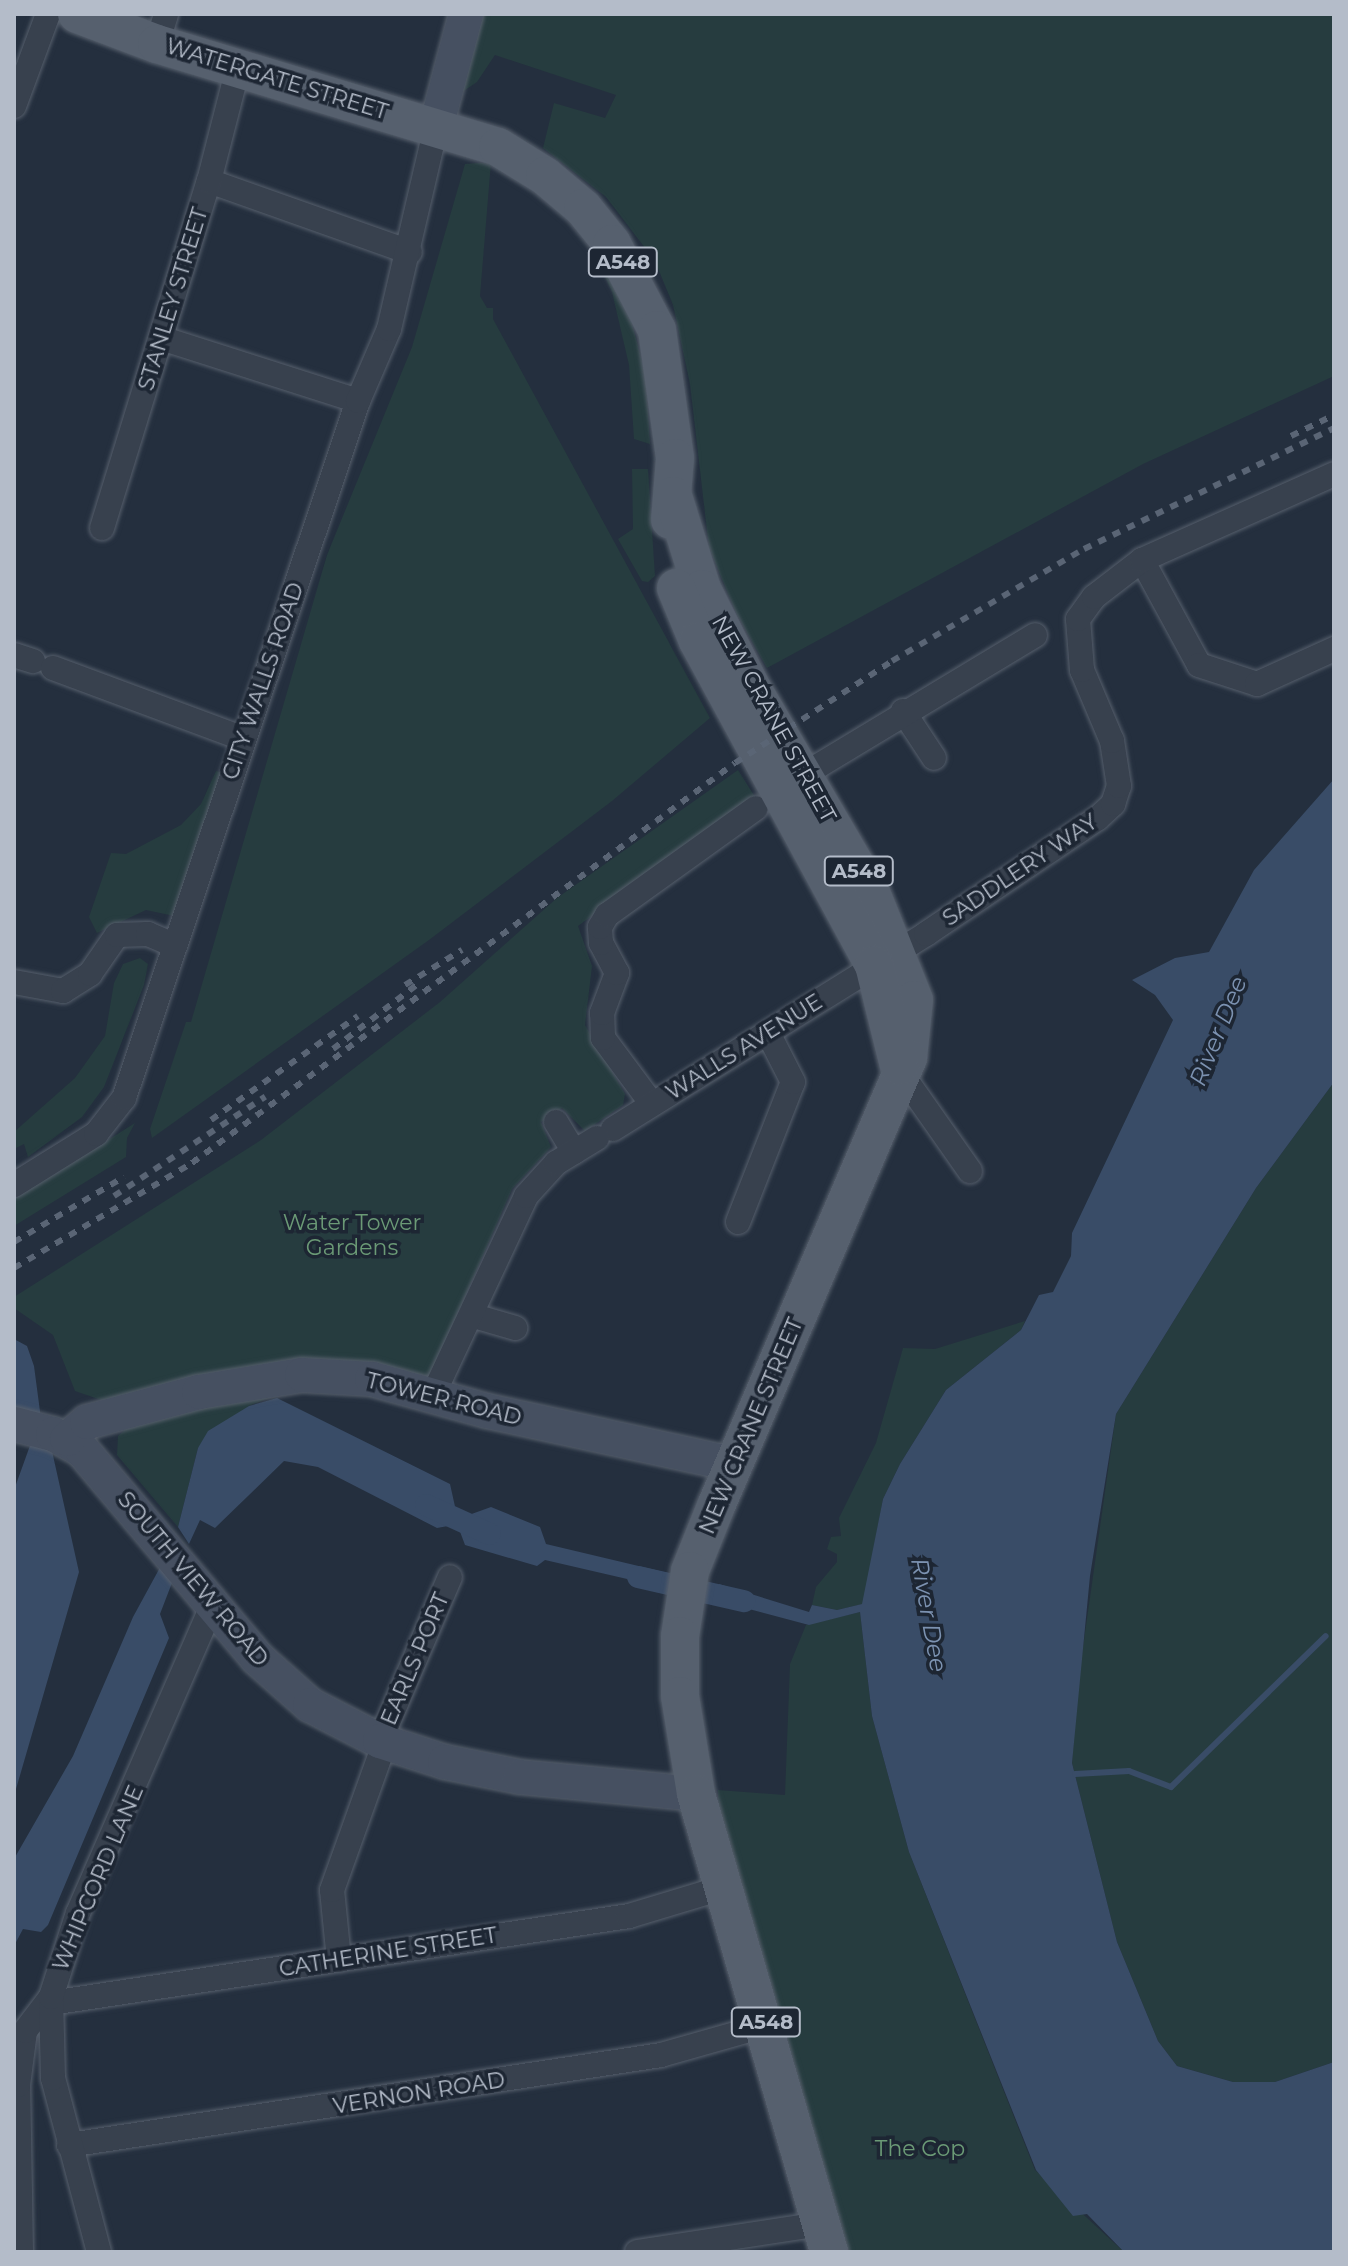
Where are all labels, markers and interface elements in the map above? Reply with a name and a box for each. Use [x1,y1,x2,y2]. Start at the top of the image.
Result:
street label: WATERGATE STREET [163,33,391,125]
street label: STANLEY STREET [133,204,213,394]
road number: A548 [587,246,659,278]
street label: CITY WALLS ROAD [217,579,309,783]
street label: NEW CRANE STREET [706,611,842,827]
street label: SADDLERY WAY [938,808,1102,932]
road number: A548 [823,855,895,887]
water label: River Dee [1183,972,1253,1090]
street label: WALLS AVENUE [661,988,827,1106]
park label: Water Tower Gardens [283,1209,421,1260]
street label: NEW CRANE STREET [693,1314,809,1538]
street label: TOWER ROAD [364,1367,524,1431]
street label: SOUTH VIEW ROAD [112,1486,274,1672]
water label: River Dee [905,1556,953,1674]
street label: EARLS PORT [375,1589,455,1729]
street label: WHIPCORD LANE [47,1781,149,1975]
street label: CATHERINE STREET [277,1922,499,1982]
road number: A548 [730,2006,802,2038]
street label: VERNON ROAD [331,2066,507,2120]
park label: The Cop [875,2136,965,2162]

